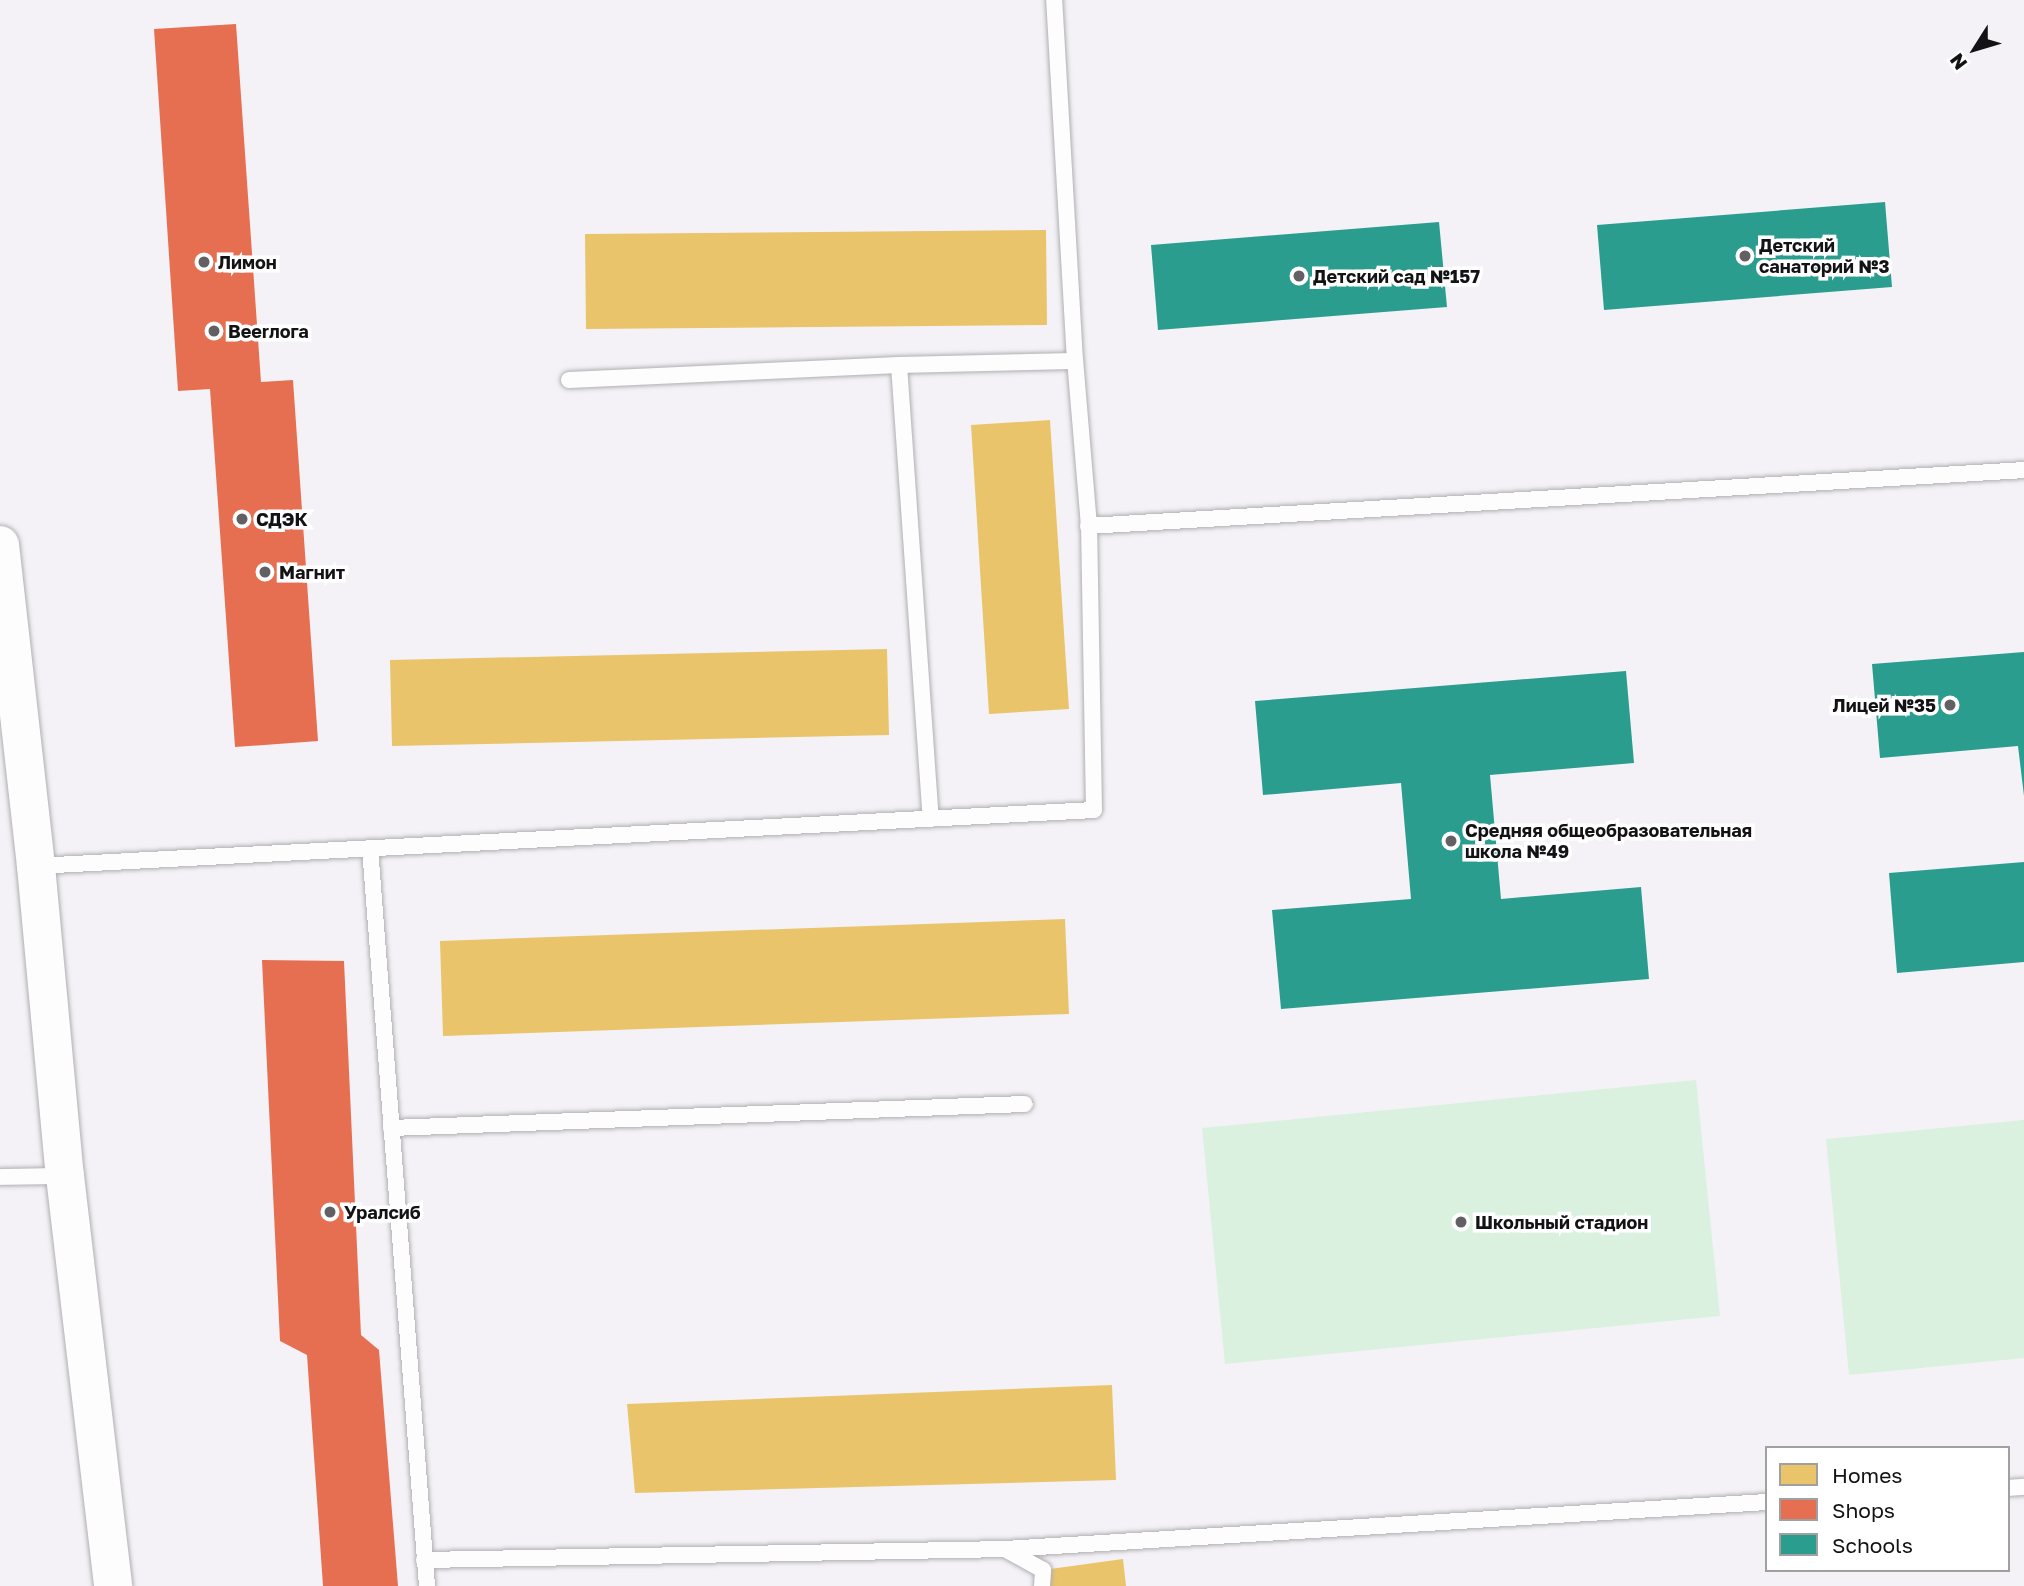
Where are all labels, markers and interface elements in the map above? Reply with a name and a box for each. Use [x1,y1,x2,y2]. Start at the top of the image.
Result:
north arrow [1940,14,2010,84]
text: N [1944,49,1971,75]
place label: Детский санаторий №3 [1759,235,1889,278]
marker: Детский санаторий №3 [1737,248,1753,264]
place label: Лимон [218,251,277,273]
marker: Лимон [196,254,212,270]
place label: Детский сад №157 [1313,265,1480,287]
marker: Детский сад №157 [1291,268,1307,284]
place label: Beerлога [228,320,309,342]
marker: Beerлога [206,323,222,339]
place label: СДЭК [256,508,308,530]
marker: СДЭК [234,511,250,527]
place label: Магнит [279,561,345,583]
marker: Магнит [257,564,273,580]
place label: Лицей №35 [1833,694,1936,716]
marker: Лицей №35 [1942,697,1958,713]
place label: Средняя общеобразовательная школа №49 [1465,820,1752,862]
marker: Средняя общеобразовательная школа №49 [1443,833,1459,849]
place label: Уралсиб [344,1201,421,1223]
marker: Уралсиб [322,1204,338,1220]
place label: Школьный стадион [1475,1211,1648,1233]
marker: Школьный стадион [1453,1214,1469,1230]
legend [1765,1446,2010,1572]
text: Homes [1832,1462,1902,1488]
text: Shops [1832,1497,1895,1523]
text: Schools [1832,1532,1913,1558]

